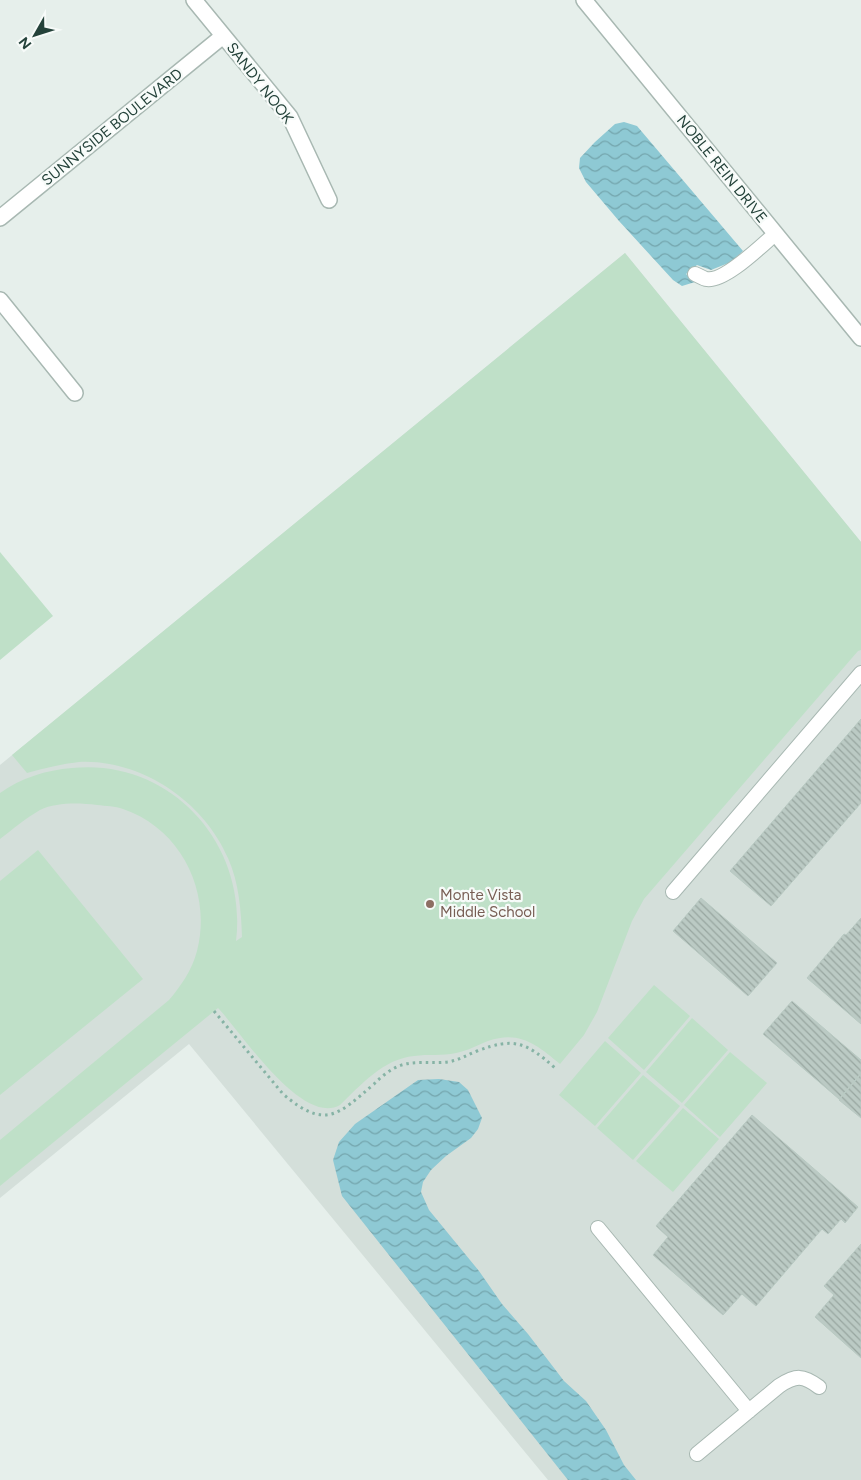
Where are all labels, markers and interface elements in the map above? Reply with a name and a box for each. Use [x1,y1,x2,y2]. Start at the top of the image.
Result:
north arrow [10,10,60,60]
text: N [15,33,35,52]
street label: SANDY NOOK [223,39,298,128]
street label: SUNNYSIDE BOULEVARD [38,65,186,189]
street label: NOBLE REIN DRIVE [673,111,771,227]
place label: Monte Vista Middle School [440,886,535,921]
marker: Monte Vista Middle School [424,898,436,910]

